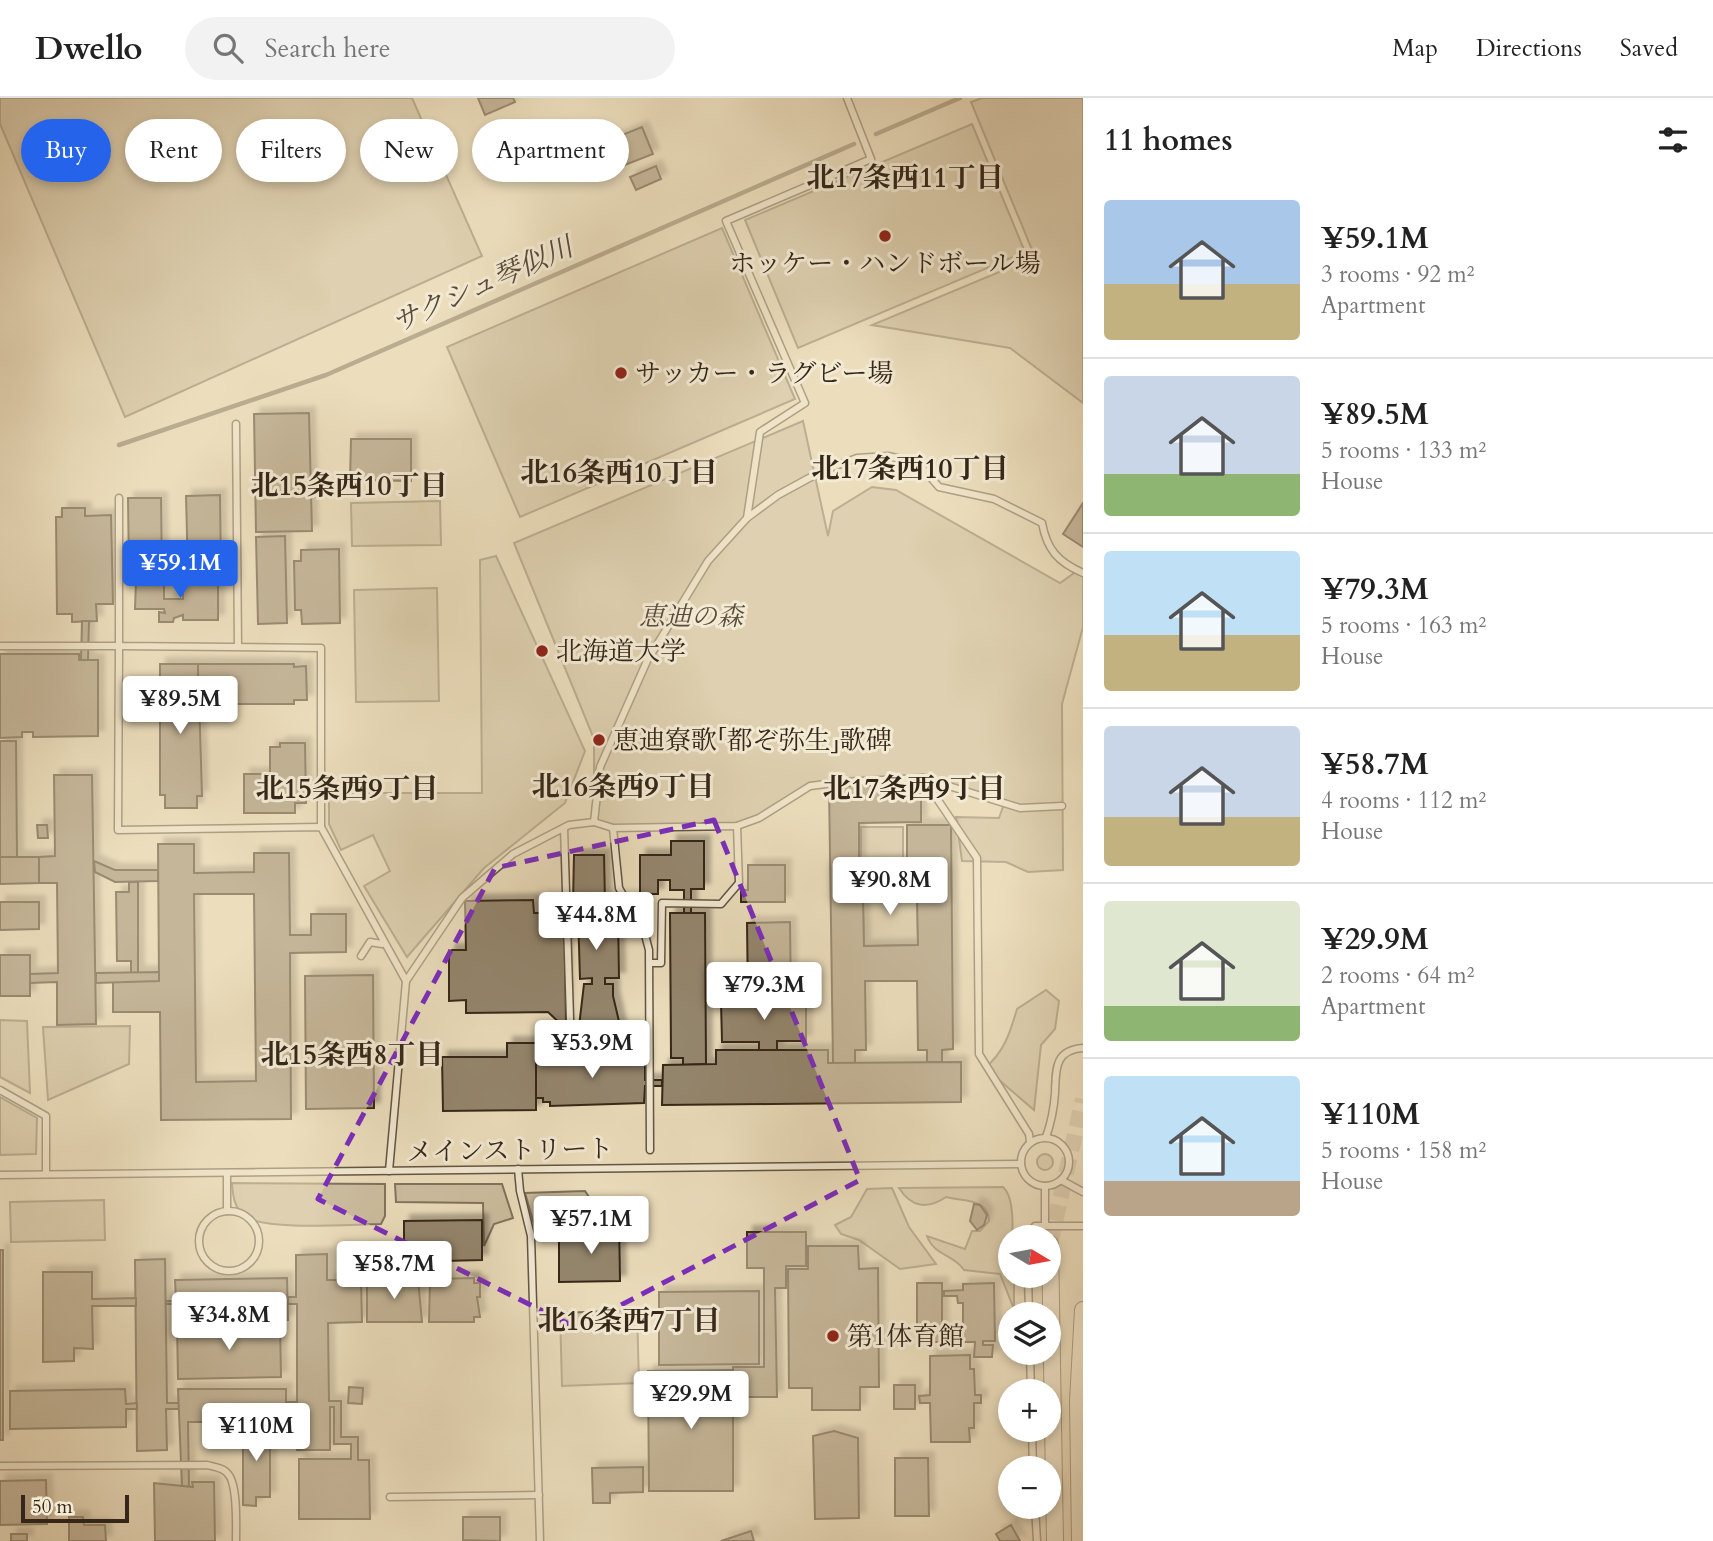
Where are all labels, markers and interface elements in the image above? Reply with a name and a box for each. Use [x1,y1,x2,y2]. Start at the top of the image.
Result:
search box [185,17,675,80]
text: Dwello [35,26,143,71]
icon: search [209,29,247,67]
text: Search here [265,31,391,66]
text: Map [1392,32,1438,65]
text: Directions [1476,32,1582,65]
text: Saved [1620,32,1678,65]
chip: Buy [21,119,111,182]
chip: Rent [125,119,222,182]
chip: Filters [236,119,346,182]
chip: New [360,119,458,182]
chip: Apartment [472,119,629,182]
text: 11 homes [1104,120,1233,161]
icon: filters [1654,121,1692,159]
district label: 北17条西11丁目 [806,159,1004,197]
text: ¥59.1M [1321,218,1429,259]
water label: サクシュ琴似川 [386,227,582,342]
marker: ホッケー・ハンドボール場 [877,228,893,244]
icon: home [1160,228,1244,312]
place label: ホッケー・ハンドボール場 [729,246,1041,281]
text: 3 rooms · 92 m² [1321,259,1474,290]
text: Apartment [1321,290,1425,321]
place label: サッカー・ラグビー場 [635,356,893,391]
marker: サッカー・ラグビー場 [613,365,629,381]
text: ¥89.5M [1321,394,1429,435]
icon: home [1160,404,1244,488]
text: 5 rooms · 133 m² [1321,435,1486,466]
district label: 北17条西10丁目 [811,450,1009,488]
district label: 北16条西10丁目 [520,454,718,492]
text: House [1321,466,1383,497]
district label: 北15条西10丁目 [250,467,448,505]
pin: ¥59.1M [123,540,237,600]
text: ¥59.1M [139,547,221,578]
text: ¥79.3M [1321,569,1429,610]
icon: home [1160,579,1244,663]
park label: 恵迪の森 [639,599,746,634]
text: 5 rooms · 163 m² [1321,610,1486,641]
place label: 北海道大学 [556,634,686,669]
text: House [1321,641,1383,672]
marker: 北海道大学 [534,643,550,659]
pin: ¥89.5M [123,676,237,736]
text: ¥89.5M [139,683,221,714]
place label: 恵迪寮歌「都ぞ弥生」歌碑 [613,723,892,758]
marker: 恵迪寮歌「都ぞ弥生」歌碑 [591,732,607,748]
text: ¥58.7M [1321,744,1429,785]
icon: home [1160,754,1244,838]
district label: 北16条西9丁目 [531,768,715,806]
district label: 北15条西9丁目 [255,770,439,808]
district label: 北17条西9丁目 [822,770,1006,808]
text: 4 rooms · 112 m² [1321,785,1486,816]
text: House [1321,816,1383,847]
pin: ¥90.8M [833,858,947,917]
text: ¥90.8M [849,864,931,895]
pin: ¥44.8M [539,892,653,952]
text: ¥44.8M [555,899,637,930]
text: ¥29.9M [1321,919,1429,960]
icon: home [1160,929,1244,1013]
text: 2 rooms · 64 m² [1321,960,1474,991]
pin: ¥79.3M [707,962,821,1022]
text: ¥79.3M [723,969,805,1000]
text: Apartment [1321,991,1425,1022]
pin: ¥53.9M [535,1020,649,1080]
text: ¥53.9M [551,1027,633,1058]
district label: 北15条西8丁目 [260,1036,444,1074]
text: ¥110M [1321,1094,1420,1135]
icon: home [1160,1104,1244,1188]
street label: メインストリート [406,1131,614,1170]
text: 5 rooms · 158 m² [1321,1135,1486,1166]
text: House [1321,1166,1383,1197]
pin: ¥57.1M [534,1196,648,1256]
text: ¥57.1M [550,1203,632,1234]
north arrow [998,1225,1060,1288]
map controls [998,1225,1061,1519]
pin: ¥58.7M [337,1242,451,1301]
text: ¥58.7M [353,1248,435,1279]
pin: ¥34.8M [172,1292,286,1352]
text: ¥34.8M [188,1299,270,1330]
district label: 北16条西7丁目 [537,1302,721,1340]
button: layers [998,1302,1061,1365]
place label: 第1体育館 [847,1319,964,1354]
marker: 第1体育館 [825,1328,841,1344]
pin: ¥29.9M [634,1372,748,1431]
text: ¥29.9M [650,1378,732,1409]
button: + [998,1379,1061,1442]
pin: ¥110M [207,1404,305,1463]
text: ¥110M [218,1410,294,1441]
button: − [998,1456,1061,1519]
scale bar [21,1492,130,1524]
text: 50 m [32,1494,73,1520]

